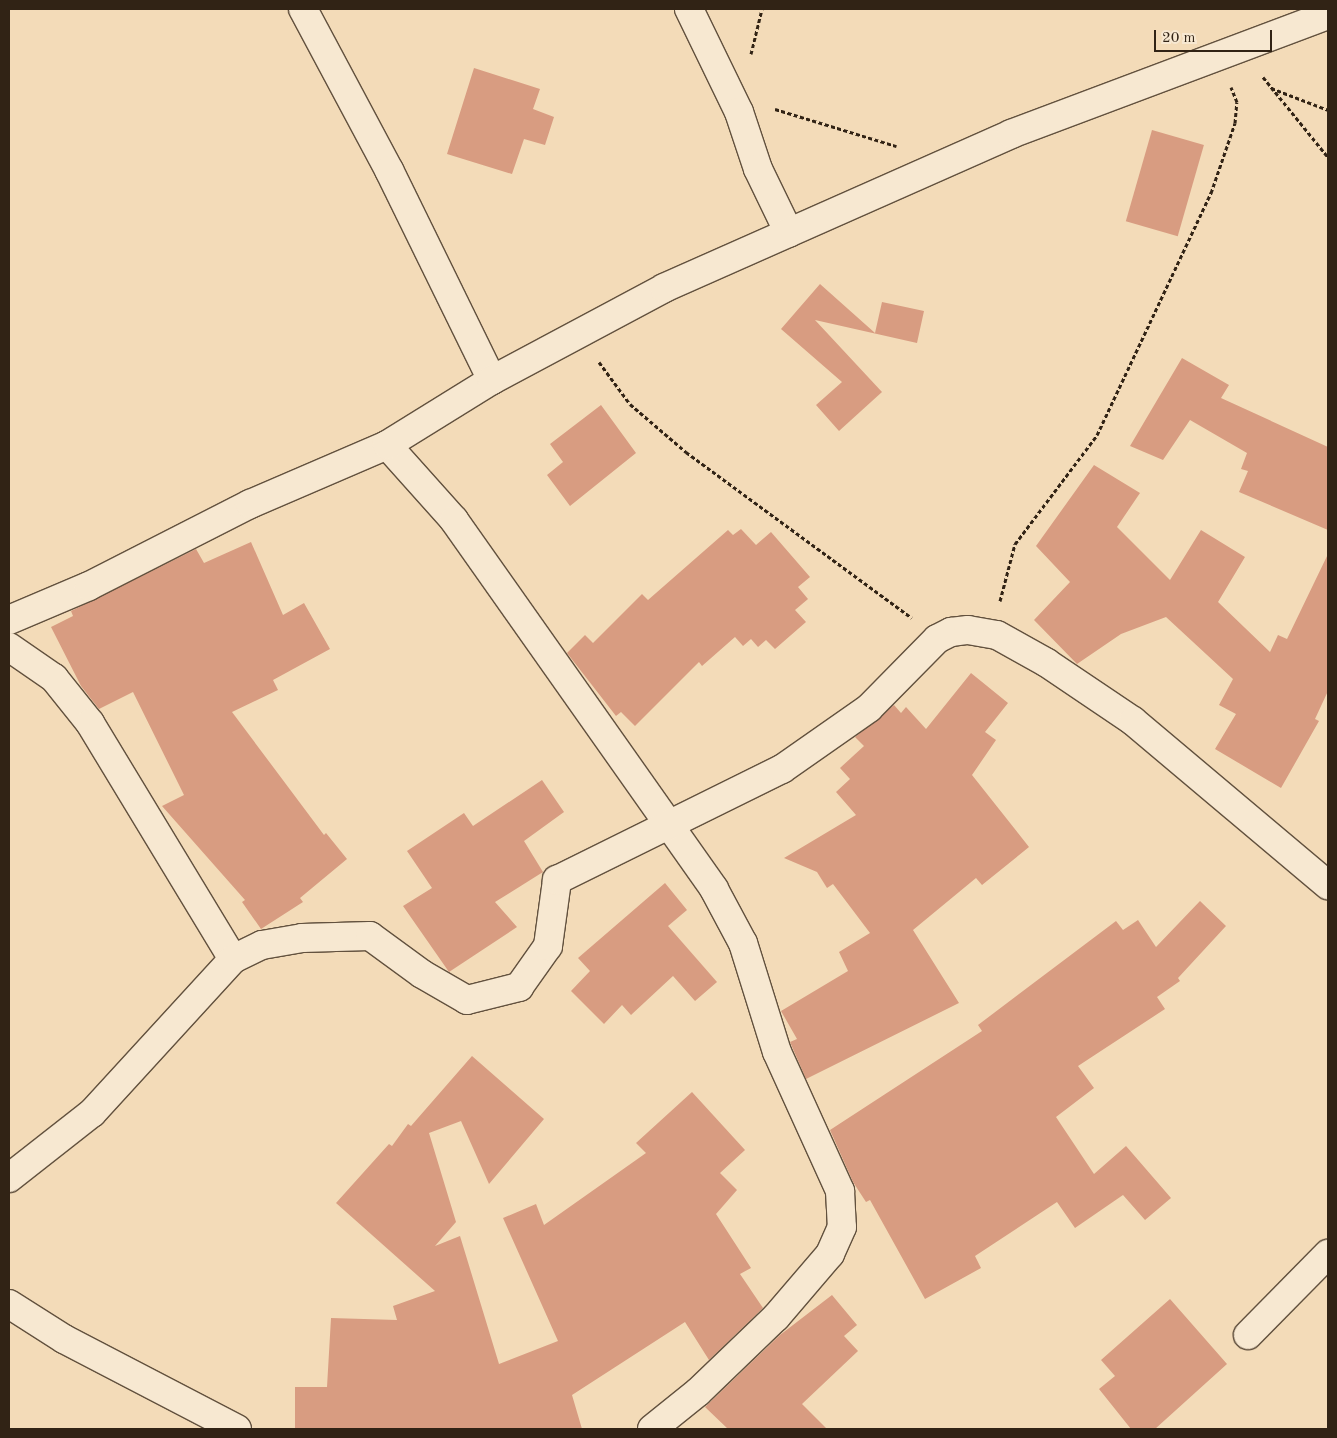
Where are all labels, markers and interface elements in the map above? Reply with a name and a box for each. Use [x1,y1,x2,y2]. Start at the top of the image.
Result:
scale bar [1157,20,1274,52]
text: 20 m [1162,31,1196,46]

